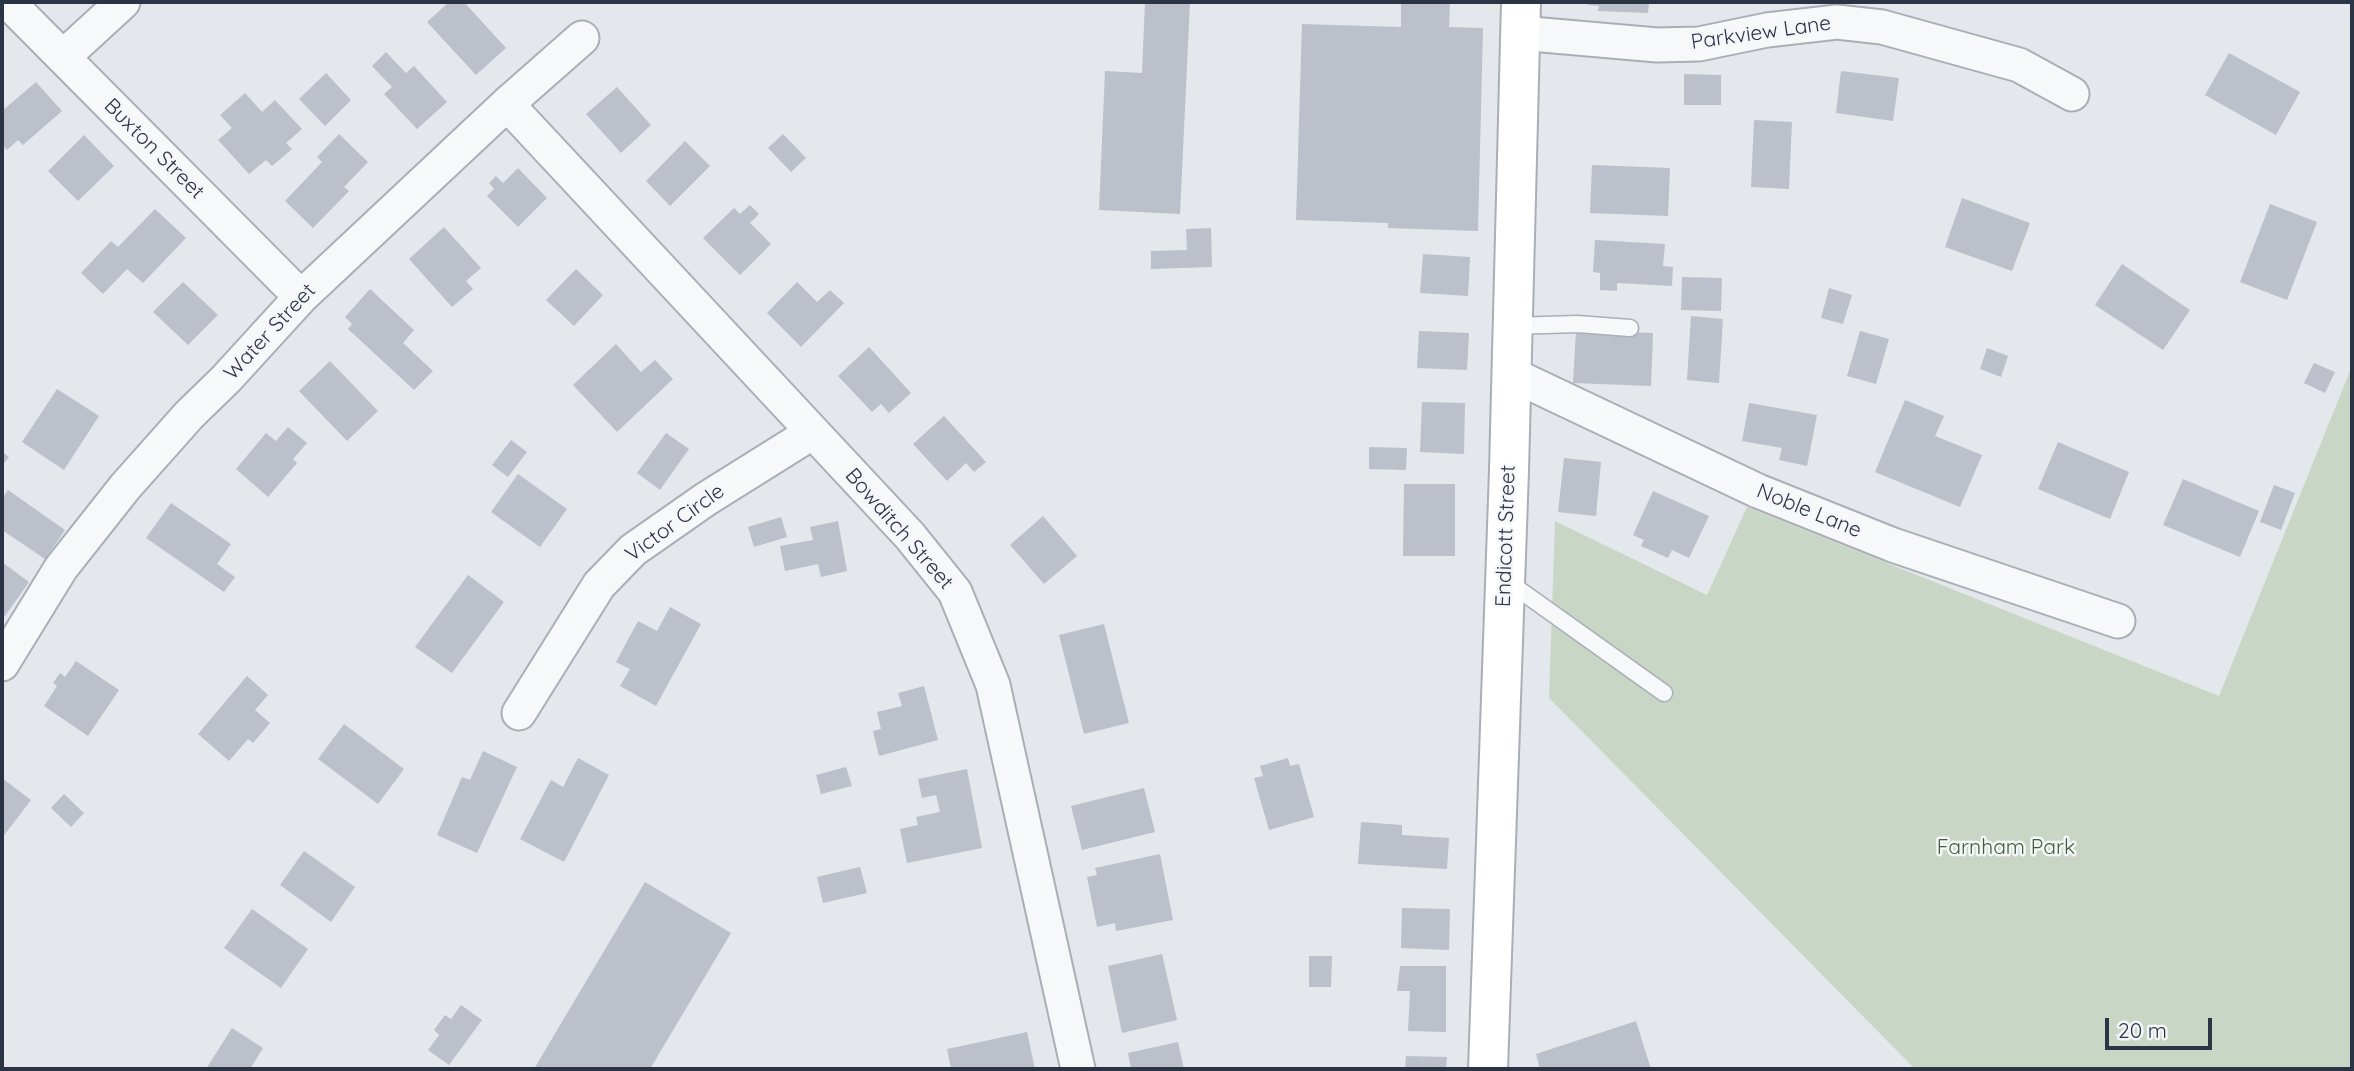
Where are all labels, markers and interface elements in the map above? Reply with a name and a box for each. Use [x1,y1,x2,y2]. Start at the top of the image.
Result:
street label: Parkview Lane [1689,11,1833,55]
street label: Buxton Street [98,93,210,205]
street label: Water Street [219,278,321,386]
street label: Bowditch Street [840,463,958,595]
street label: Endicott Street [1491,464,1521,608]
street label: Victor Circle [621,479,729,567]
street label: Noble Lane [1753,479,1865,543]
park label: Farnham Park [1937,835,2075,861]
scale bar [2109,1004,2216,1048]
text: 20 m [2118,1017,2167,1043]

